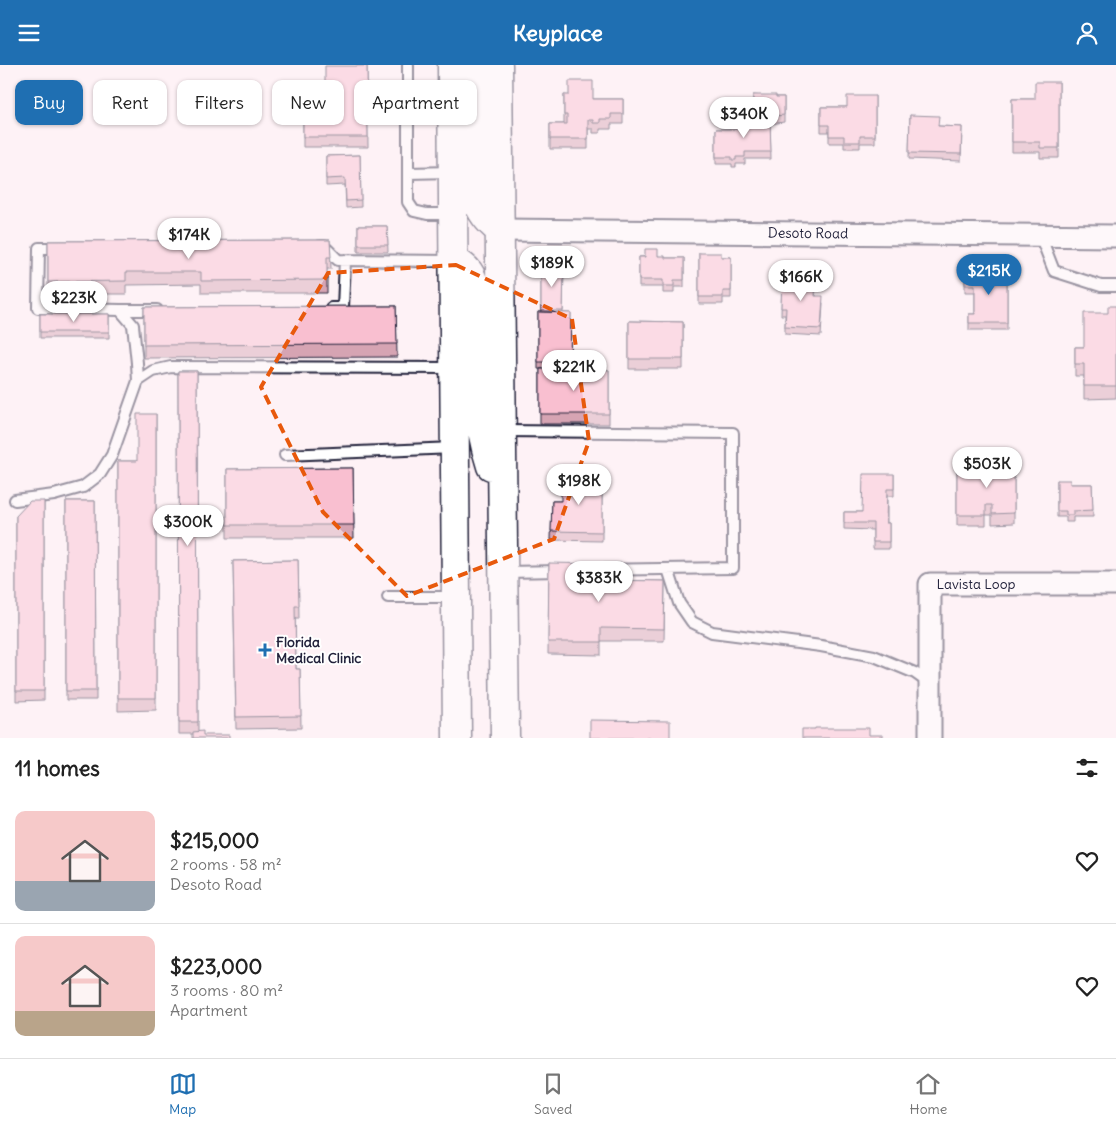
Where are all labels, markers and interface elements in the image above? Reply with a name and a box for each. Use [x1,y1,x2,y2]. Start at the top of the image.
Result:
icon: menu [15,19,43,47]
text: Keyplace [513,19,603,47]
icon: person [1073,19,1101,47]
chip: Buy [15,80,83,125]
chip: Rent [93,80,167,125]
chip: Filters [177,80,262,125]
chip: New [272,80,344,125]
chip: Apartment [354,80,477,125]
pin: $340K [709,97,779,139]
text: $340K [720,103,768,123]
pin: $174K [154,217,224,260]
text: $174K [168,224,210,244]
street label: Desoto Road [768,224,848,242]
pin: $189K [517,245,587,288]
text: $189K [530,252,574,272]
pin: $215K [954,253,1024,296]
pin: $166K [766,259,836,302]
text: $215K [967,260,1011,280]
text: $166K [779,266,823,286]
pin: $223K [39,281,109,323]
text: $223K [51,287,97,307]
pin: $221K [539,349,609,392]
text: $221K [553,356,595,376]
pin: $503K [952,447,1022,489]
text: $503K [963,453,1011,473]
pin: $198K [544,463,614,506]
text: $198K [557,470,601,490]
pin: $300K [153,505,223,547]
text: $300K [164,511,212,531]
pin: $383K [564,561,634,603]
text: $383K [576,567,622,587]
street label: Lavista Loop [936,575,1016,593]
place label: Florida Medical Clinic [276,633,362,667]
marker: Florida Medical Clinic [258,643,272,657]
icon: filters [1073,754,1101,782]
text: 11 homes [15,755,100,782]
text: $215,000 [170,827,259,854]
icon: home [55,831,115,891]
icon: heart [1073,847,1101,875]
text: 2 rooms · 58 m² [170,854,282,874]
text: Desoto Road [170,874,262,894]
text: $223,000 [170,953,262,980]
icon: home [55,956,115,1016]
icon: heart [1073,972,1101,1000]
text: 3 rooms · 80 m² [170,980,283,1000]
text: Apartment [170,1000,248,1020]
tab: Map [169,1070,197,1118]
tab: Saved [534,1070,572,1118]
tab: Home [910,1070,947,1118]

